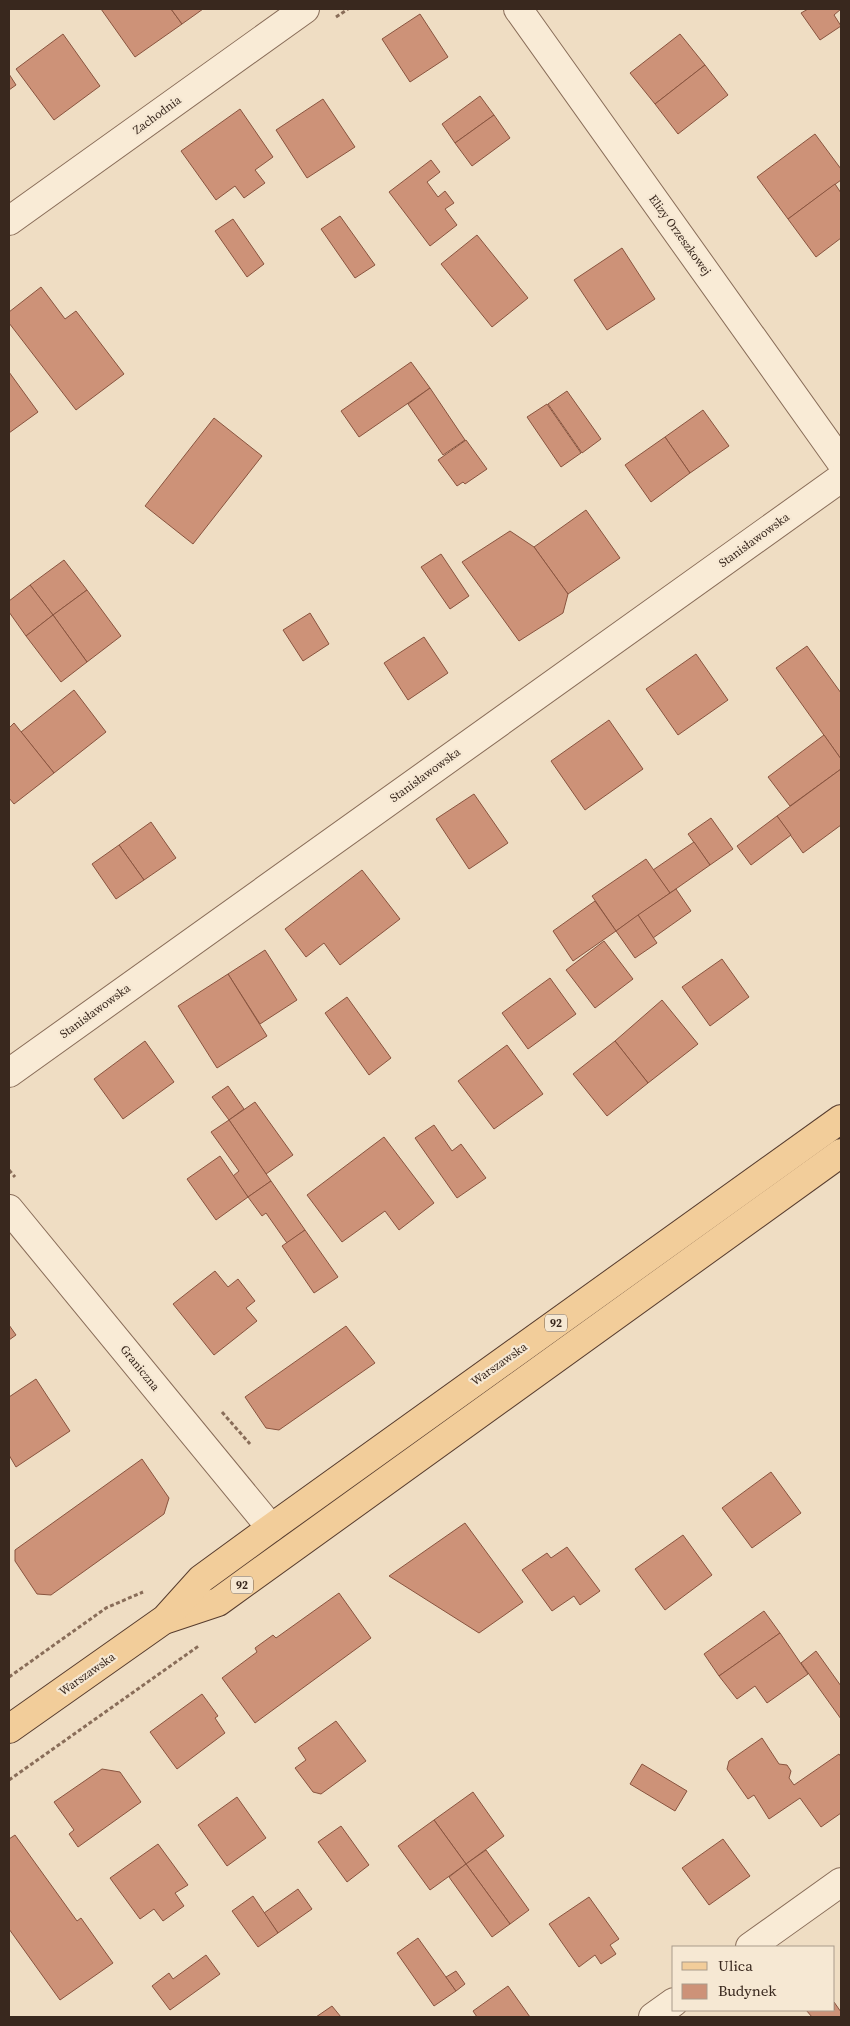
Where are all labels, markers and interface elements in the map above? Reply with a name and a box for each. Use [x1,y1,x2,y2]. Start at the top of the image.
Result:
street label: Zachodnia [130,92,185,138]
street label: Elizy Orzeszkowej [645,191,715,279]
street label: Stanisławowska [715,508,793,571]
street label: Stanisławowska [386,743,464,806]
street label: Stanisławowska [56,979,134,1042]
road number: 92 [545,1315,567,1332]
street label: Warszawska [468,1338,531,1389]
street label: Graniczna [117,1342,164,1395]
road number: 92 [231,1576,253,1594]
street label: Warszawska [56,1648,119,1699]
legend [672,1946,835,2011]
text: Ulica [718,1955,753,1976]
text: Budynek [718,1980,777,2001]

